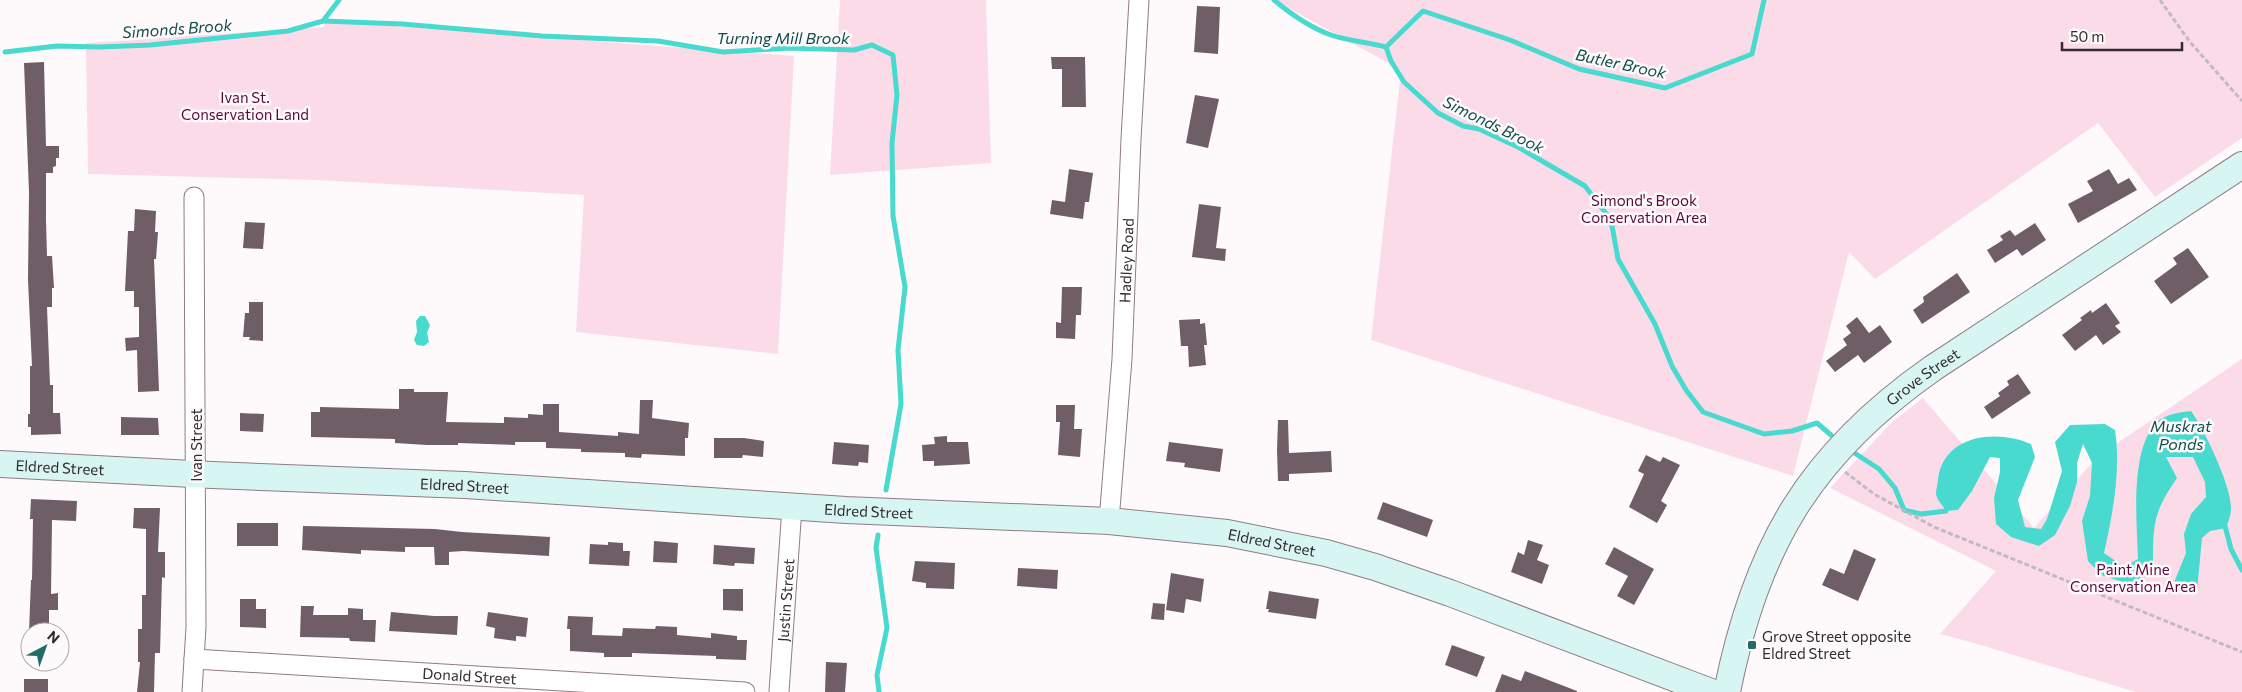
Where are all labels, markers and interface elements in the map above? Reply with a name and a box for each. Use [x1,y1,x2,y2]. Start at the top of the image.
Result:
water label: Simonds Brook [121,15,233,41]
scale bar [2062,20,2182,52]
text: 50 m [2070,27,2104,45]
water label: Turning Mill Brook [716,28,850,47]
water label: Butler Brook [1574,44,1668,82]
park label: Ivan St. Conservation Land [181,88,309,123]
water label: Simonds Brook [1440,91,1548,157]
park label: Simond's Brook Conservation Area [1581,191,1707,226]
street label: Hadley Road [1115,218,1137,303]
street label: Grove Street [1882,344,1963,409]
street label: Ivan Street [187,408,205,482]
water label: Muskrat Ponds [2150,416,2212,453]
street label: Eldred Street [15,456,105,478]
street label: Eldred Street [420,474,510,497]
street label: Eldred Street [824,500,914,522]
street label: Eldred Street [1227,524,1317,560]
street label: Justin Street [774,558,797,643]
park label: Paint Mine Conservation Area [2070,560,2196,595]
north arrow [20,622,70,672]
text: N [44,627,63,647]
place label: Grove Street opposite Eldred Street [1762,627,1911,662]
marker: Grove Street opposite Eldred Street [1746,639,1758,651]
street label: Donald Street [422,664,517,687]

